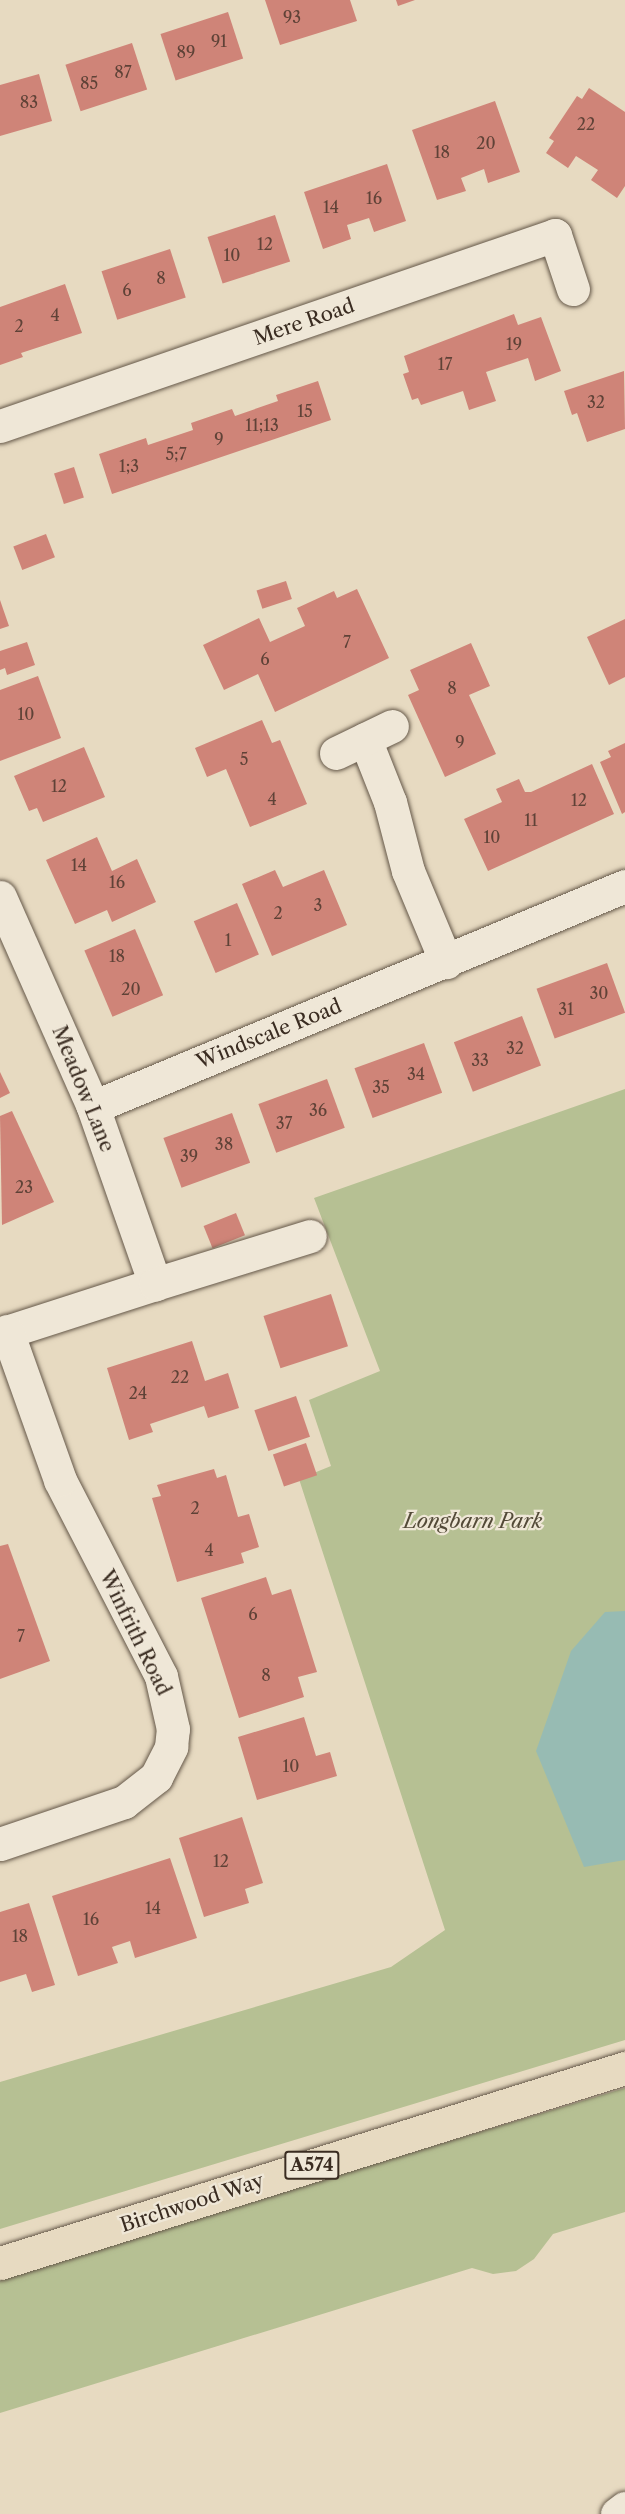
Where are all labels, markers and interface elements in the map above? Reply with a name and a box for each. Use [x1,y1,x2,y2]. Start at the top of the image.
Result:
house number: 93 [283,7,301,27]
house number: 91 [211,31,227,51]
house number: 89 [177,42,195,62]
house number: 87 [114,62,132,82]
house number: 85 [80,73,98,93]
house number: 83 [20,92,38,112]
house number: 22 [577,114,595,134]
house number: 20 [476,133,496,153]
house number: 18 [434,142,450,162]
house number: 16 [366,188,382,208]
house number: 14 [323,197,339,217]
house number: 12 [257,234,273,254]
house number: 10 [224,245,240,265]
house number: 8 [156,268,166,288]
house number: 6 [122,280,132,300]
street label: Mere Road [250,294,358,350]
house number: 4 [50,305,60,325]
house number: 2 [14,316,24,336]
house number: 19 [506,334,522,354]
house number: 17 [438,354,452,374]
house number: 32 [587,392,605,412]
house number: 15 [297,401,313,421]
house number: 11;13 [245,415,279,435]
house number: 9 [214,429,224,449]
house number: 5;7 [165,444,187,464]
house number: 1;3 [119,456,139,476]
house number: 7 [343,632,351,652]
house number: 6 [260,649,270,669]
house number: 8 [447,678,457,698]
house number: 10 [18,704,34,724]
house number: 9 [455,732,465,752]
house number: 5 [240,749,248,769]
house number: 12 [51,776,67,796]
house number: 4 [267,789,277,809]
house number: 12 [571,790,587,810]
house number: 11 [524,810,538,830]
house number: 10 [484,827,500,847]
house number: 14 [71,855,87,875]
house number: 16 [109,872,125,892]
house number: 3 [314,895,322,915]
house number: 2 [273,903,283,923]
house number: 1 [225,930,231,950]
house number: 18 [109,946,125,966]
house number: 20 [121,979,141,999]
house number: 30 [590,983,608,1003]
street label: Windscale Road [193,994,345,1074]
house number: 31 [558,999,574,1019]
street label: Meadow Lane [47,1022,119,1156]
house number: 32 [506,1038,524,1058]
house number: 33 [471,1050,489,1070]
house number: 34 [407,1064,425,1084]
house number: 35 [372,1077,390,1097]
house number: 36 [309,1100,327,1120]
house number: 37 [276,1113,292,1133]
house number: 38 [215,1134,233,1154]
house number: 39 [180,1146,198,1166]
house number: 23 [15,1177,33,1197]
house number: 22 [171,1367,189,1387]
house number: 24 [129,1383,147,1403]
house number: 2 [190,1498,200,1518]
park label: Longbarn Park [404,1509,542,1533]
house number: 4 [204,1540,214,1560]
street label: Winfrith Road [94,1566,176,1700]
house number: 6 [248,1604,258,1624]
house number: 7 [17,1626,25,1646]
house number: 8 [261,1665,271,1685]
house number: 10 [283,1756,299,1776]
house number: 12 [213,1851,229,1871]
house number: 14 [145,1898,161,1918]
house number: 16 [83,1909,99,1929]
house number: 18 [12,1926,28,1946]
road number: A574 [284,2150,340,2180]
street label: Birchwood Way [117,2168,267,2238]

